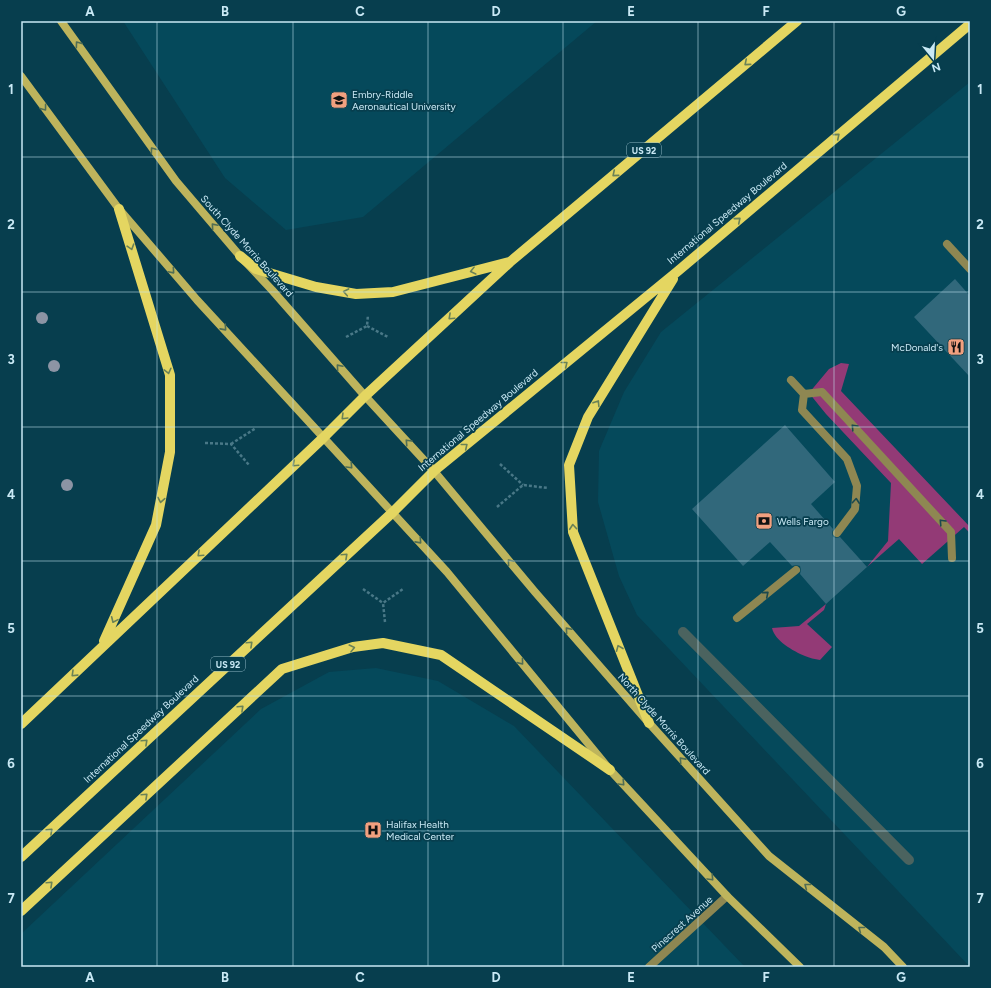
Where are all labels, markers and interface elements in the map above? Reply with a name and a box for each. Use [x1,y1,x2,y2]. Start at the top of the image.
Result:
text: A [85,4,95,19]
text: B [221,4,229,19]
text: C [355,4,365,19]
text: D [491,4,501,19]
text: E [627,4,635,19]
text: F [762,4,770,19]
text: G [896,4,906,19]
north arrow [913,38,953,78]
one-way arrow [75,41,83,48]
one-way arrow [744,59,751,66]
text: N [930,60,942,75]
text: 1 [8,82,14,97]
text: 1 [977,82,983,97]
place label: Embry-Riddle Aeronautical University [352,88,457,113]
school or university icon: Embry-Riddle Aeronautical University [329,90,349,110]
one-way arrow [39,103,46,110]
one-way arrow [832,134,840,141]
road number: US 92 [627,143,661,157]
one-way arrow [151,147,158,154]
street label: International Speedway Boulevard [664,159,790,267]
one-way arrow [612,169,620,176]
street label: South Clyde Morris Boulevard [198,192,296,300]
text: 2 [7,217,15,232]
text: 2 [976,217,984,232]
one-way arrow [733,218,740,225]
one-way arrow [212,223,219,231]
one-way arrow [126,243,135,250]
one-way arrow [168,266,175,273]
one-way arrow [469,267,476,275]
one-way arrow [342,289,349,297]
one-way arrow [448,312,456,320]
one-way arrow [219,323,226,331]
restaurant icon: McDonald's [946,337,966,357]
place label: McDonald's [891,341,943,354]
text: 3 [7,352,15,367]
text: 3 [976,352,984,367]
one-way arrow [560,361,568,368]
one-way arrow [337,364,344,372]
street label: International Speedway Boulevard [415,366,541,474]
one-way arrow [164,368,172,374]
one-way arrow [592,400,599,407]
one-way arrow [341,412,349,420]
one-way arrow [851,424,858,431]
one-way arrow [405,439,413,447]
one-way arrow [460,444,467,451]
one-way arrow [292,460,300,467]
one-way arrow [345,461,353,469]
text: 4 [7,487,15,502]
text: 4 [976,487,984,502]
one-way arrow [157,497,166,503]
one-way arrow [851,498,860,504]
bank icon: Wells Fargo [754,511,774,531]
place label: Wells Fargo [777,515,829,528]
one-way arrow [939,519,947,527]
one-way arrow [568,523,577,530]
one-way arrow [414,536,421,543]
one-way arrow [198,549,205,556]
one-way arrow [341,554,348,561]
one-way arrow [507,559,514,566]
one-way arrow [762,592,769,599]
one-way arrow [111,616,119,624]
text: 5 [7,621,15,636]
text: 5 [976,621,984,636]
one-way arrow [566,627,573,635]
one-way arrow [245,641,253,649]
one-way arrow [349,644,355,652]
one-way arrow [615,644,623,651]
road number: US 92 [211,657,245,671]
one-way arrow [517,657,524,664]
one-way arrow [71,669,79,677]
street label: North Clyde Morris Boulevard [615,671,713,777]
street label: International Speedway Boulevard [81,672,201,786]
one-way arrow [236,706,243,713]
one-way arrow [140,740,147,747]
text: 6 [7,756,15,771]
text: 6 [976,756,984,771]
one-way arrow [680,758,687,765]
one-way arrow [617,778,625,786]
one-way arrow [140,793,148,801]
place label: Halifax Health Medical Center [386,818,455,843]
hospital icon: Halifax Health Medical Center [363,820,383,840]
one-way arrow [45,829,52,836]
one-way arrow [706,873,713,881]
one-way arrow [45,882,52,889]
one-way arrow [805,884,812,891]
text: 7 [7,891,15,906]
text: 7 [976,891,984,906]
street label: Pinecrest Avenue [649,893,716,955]
one-way arrow [858,926,865,933]
text: A [85,970,95,985]
text: B [221,970,229,985]
text: C [355,970,365,985]
text: D [491,970,501,985]
text: E [627,970,635,985]
text: F [762,970,770,985]
text: G [896,970,906,985]

